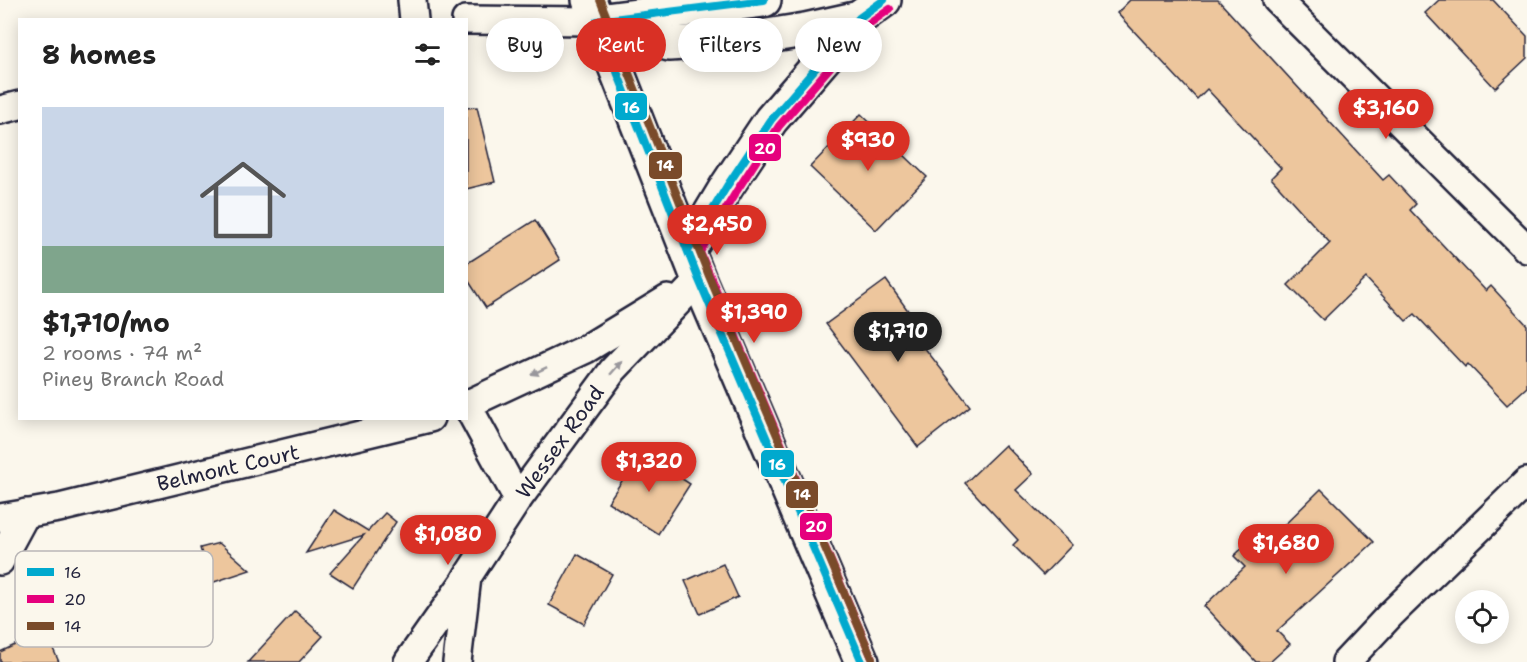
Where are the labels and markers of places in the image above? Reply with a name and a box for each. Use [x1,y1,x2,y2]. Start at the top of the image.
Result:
pin: $3,160 [1337,89,1435,140]
pin: $930 [832,121,904,172]
pin: $2,450 [668,205,766,256]
pin: $1,390 [705,293,803,344]
pin: $1,710 [849,312,947,363]
pin: $1,320 [600,442,698,493]
pin: $1,080 [399,515,497,566]
pin: $1,680 [1237,524,1335,575]

